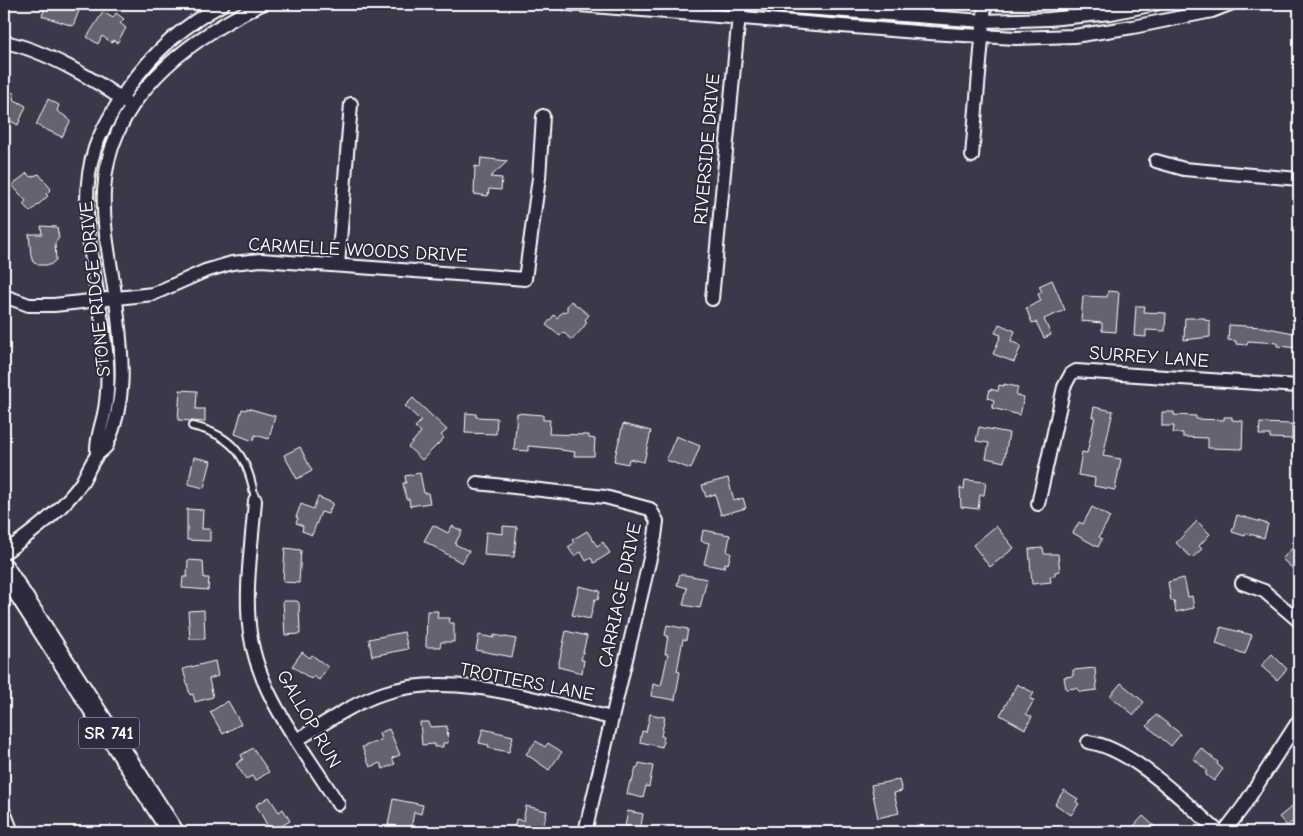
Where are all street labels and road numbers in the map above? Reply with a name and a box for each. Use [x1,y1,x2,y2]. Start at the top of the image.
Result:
street label: RIVERSIDE DRIVE [689,72,725,226]
street label: STONE RIDGE DRIVE [75,200,115,378]
street label: CARMELLE WOODS DRIVE [248,233,468,267]
street label: SURREY LANE [1088,342,1210,372]
street label: CARRIAGE DRIVE [594,521,646,669]
street label: TROTTERS LANE [458,658,596,706]
street label: GALLOP RUN [272,666,346,772]
road number: SR 741 [79,718,139,748]

